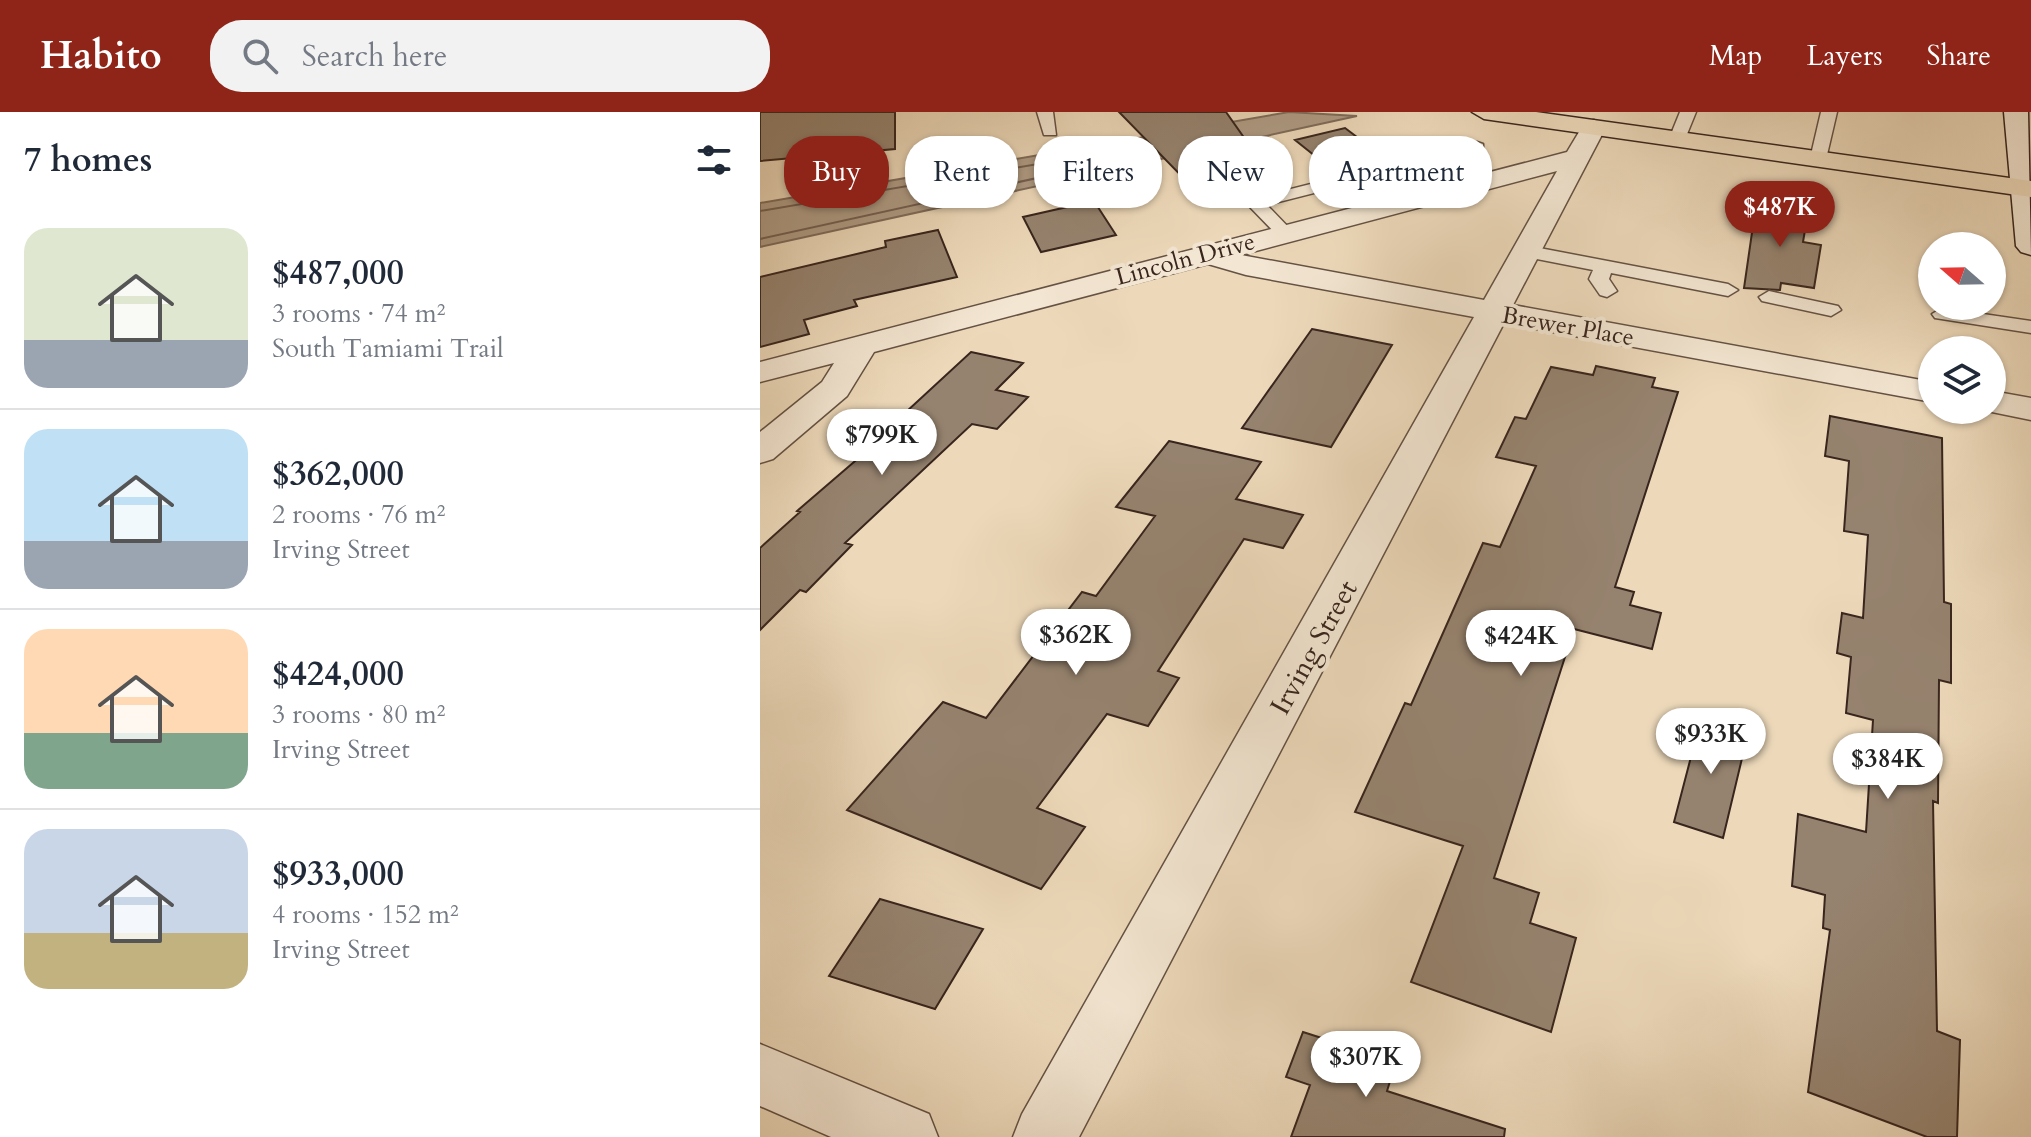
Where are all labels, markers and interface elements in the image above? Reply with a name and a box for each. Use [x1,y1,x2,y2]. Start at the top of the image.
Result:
search box [210,20,770,92]
text: Habito [40,30,162,82]
icon: search [238,34,282,78]
text: Search here [302,36,447,77]
text: Map [1709,37,1762,75]
text: Layers [1806,37,1883,75]
text: Share [1927,37,1991,75]
chip: Buy [784,136,889,208]
chip: Rent [905,136,1018,208]
chip: Filters [1034,136,1162,208]
chip: New [1178,136,1293,208]
chip: Apartment [1309,136,1492,208]
text: 7 homes [24,137,152,183]
icon: filters [692,138,736,182]
pin: $487K [1724,181,1836,249]
text: $487K [1743,189,1817,224]
street label: Lincoln Drive [1112,225,1258,294]
north arrow [1918,232,2006,320]
map controls [1918,232,2006,424]
text: $487,000 [272,250,404,296]
icon: home [88,260,184,356]
text: 3 rooms · 74 m² [272,296,445,331]
street label: Brewer Place [1499,299,1637,354]
text: South Tamiami Trail [272,331,504,366]
button: layers [1918,336,2006,424]
pin: $799K [826,409,938,477]
text: $799K [845,417,919,452]
text: $362,000 [272,451,404,497]
icon: home [88,461,184,557]
text: 2 rooms · 76 m² [272,497,445,532]
text: Irving Street [272,532,410,567]
street label: Irving Street [1261,573,1367,722]
pin: $362K [1020,609,1132,677]
pin: $424K [1465,610,1577,678]
text: $362K [1039,617,1113,652]
text: $424K [1484,618,1558,653]
text: $424,000 [272,651,404,697]
icon: home [88,661,184,757]
text: 3 rooms · 80 m² [272,697,445,732]
pin: $933K [1655,708,1767,776]
text: $933K [1674,716,1748,751]
text: Irving Street [272,732,410,767]
pin: $384K [1832,733,1944,801]
text: $384K [1851,741,1925,776]
text: $933,000 [272,851,404,897]
icon: home [88,861,184,957]
text: 4 rooms · 152 m² [272,897,459,932]
text: Irving Street [272,932,410,967]
pin: $307K [1310,1031,1422,1099]
text: $307K [1329,1039,1403,1074]

